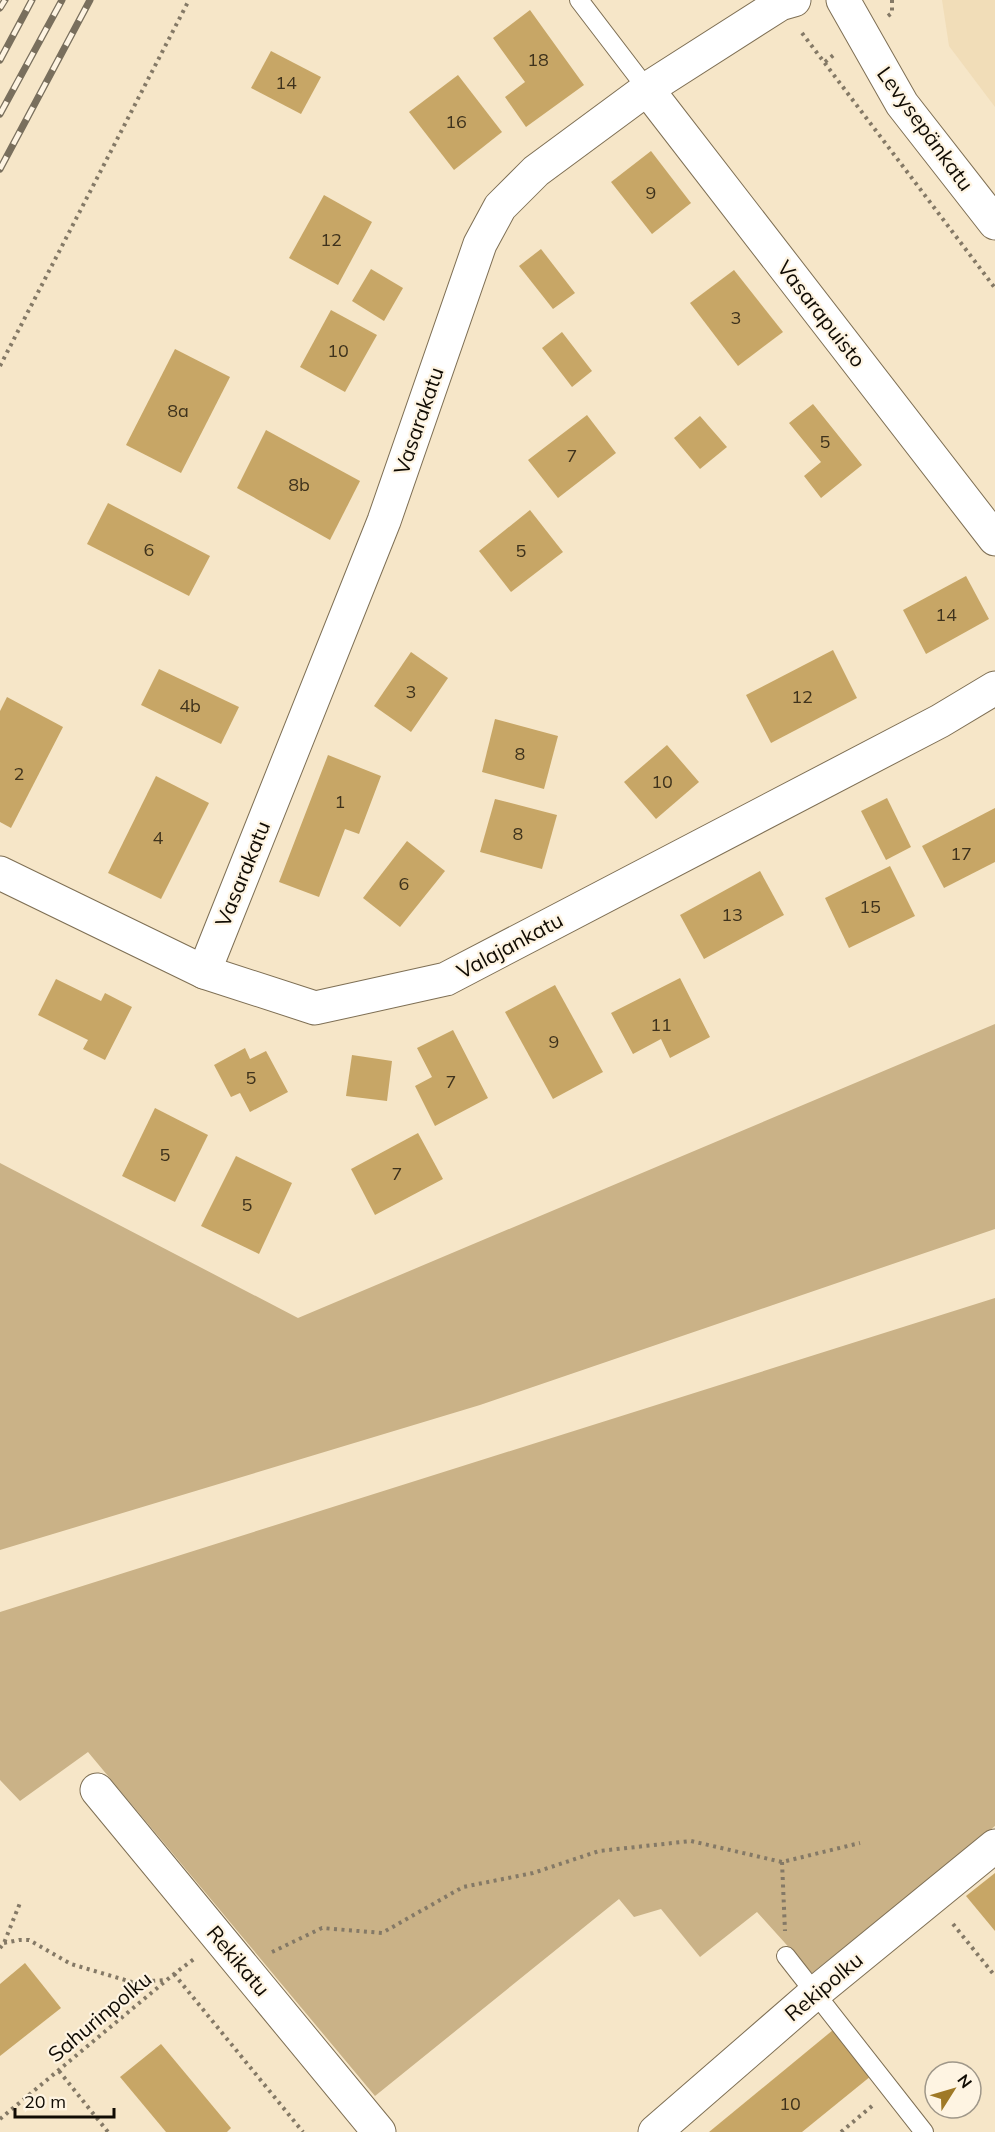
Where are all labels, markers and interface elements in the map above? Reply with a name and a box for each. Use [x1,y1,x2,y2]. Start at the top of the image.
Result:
house number: 18 [527,48,549,71]
street label: Levysepänkatu [872,61,980,196]
house number: 14 [275,71,297,94]
house number: 16 [445,110,467,133]
house number: 9 [646,181,656,204]
house number: 12 [320,228,342,251]
street label: Vasarapuisto [772,255,872,372]
house number: 3 [731,306,741,329]
house number: 10 [327,339,349,362]
street label: Vasarakatu [388,364,449,478]
house number: 8a [167,399,189,422]
house number: 5 [820,430,831,453]
house number: 7 [567,444,577,467]
house number: 8b [288,473,310,496]
house number: 6 [144,538,154,561]
house number: 5 [516,539,527,562]
house number: 14 [935,603,957,626]
house number: 3 [406,680,416,703]
house number: 12 [791,685,813,708]
house number: 4b [179,694,201,717]
house number: 8 [515,742,525,765]
house number: 2 [14,762,24,785]
house number: 10 [651,770,673,793]
house number: 1 [335,790,345,813]
street label: Vasarakatu [209,817,275,930]
house number: 8 [513,822,523,845]
house number: 4 [153,826,164,849]
house number: 17 [950,842,972,865]
house number: 6 [399,872,409,895]
house number: 15 [859,895,881,918]
house number: 13 [721,903,743,926]
street label: Valajankatu [452,906,567,984]
house number: 11 [650,1013,672,1036]
house number: 9 [549,1030,559,1053]
house number: 5 [246,1066,257,1089]
house number: 7 [446,1070,456,1093]
house number: 5 [160,1143,171,1166]
house number: 7 [392,1162,402,1185]
house number: 5 [242,1193,253,1216]
street label: Rekikatu [202,1920,276,2001]
street label: Rekipolku [779,1946,868,2026]
street label: Sahurinpolku [42,1965,157,2067]
north arrow [923,2060,983,2120]
text: N [953,2070,977,2092]
scale bar [15,2081,114,2119]
text: 20 m [24,2090,66,2113]
house number: 10 [779,2092,801,2115]

